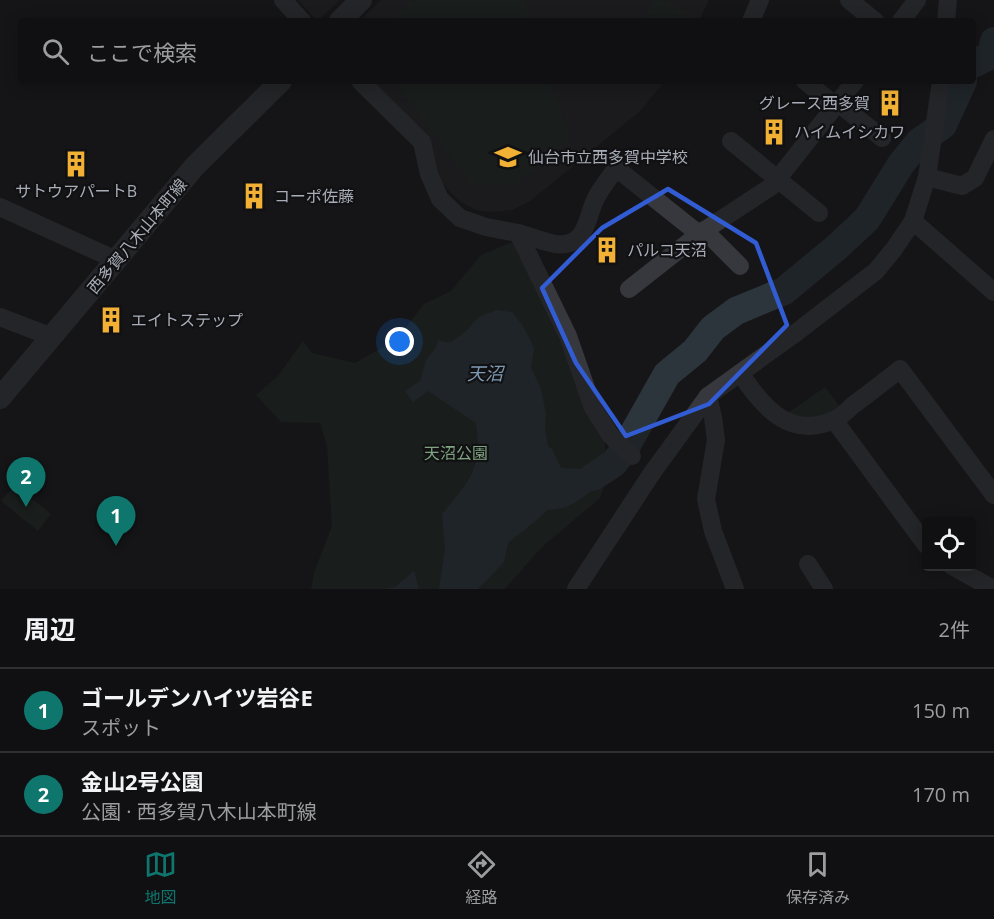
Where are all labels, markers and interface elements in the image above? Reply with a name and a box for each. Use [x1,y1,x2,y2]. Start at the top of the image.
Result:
search box [18,18,976,84]
icon: search [39,35,72,68]
text: ここで検索 [87,37,197,67]
building icon: グレース西多賀 [875,88,905,118]
place label: グレース西多賀 [759,92,870,114]
building icon: ハイムイシカワ [759,117,789,147]
place label: ハイムイシカワ [794,121,905,143]
school or university icon: 仙台市立西多賀中学校 [493,142,523,172]
place label: 仙台市立西多賀中学校 [528,146,688,168]
building icon: サトウアパートB [61,149,91,179]
street label: 西多賀八木山本町線 [82,174,192,298]
place label: サトウアパートB [15,180,137,202]
building icon: コーポ佐藤 [239,181,269,211]
place label: コーポ佐藤 [274,185,354,207]
building icon: パルコ天沼 [592,235,622,265]
place label: パルコ天沼 [627,239,707,261]
building icon: エイトステップ [96,305,126,335]
place label: エイトステップ [131,309,243,331]
your location [385,327,414,356]
water label: 天沼 [467,361,506,385]
park label: 天沼公園 [424,442,488,464]
pin: 2 [6,458,46,507]
pin: 1 [96,496,136,546]
map controls [922,517,976,571]
button: locate [922,517,976,571]
text: 周辺 [24,611,76,647]
text: 2件 [939,616,970,643]
text: ゴールデンハイツ岩谷E [81,682,313,712]
text: 1 [38,697,49,724]
text: 150 m [912,697,970,724]
text: スポット [81,714,161,741]
text: 金山2号公園 [81,766,204,796]
text: 2 [38,781,49,808]
text: 170 m [912,781,970,808]
text: 公園 · 西多賀八木山本町線 [81,798,317,825]
tab: 地図 [144,848,177,908]
tab: 経路 [465,848,498,908]
tab: 保存済み [786,848,850,908]

